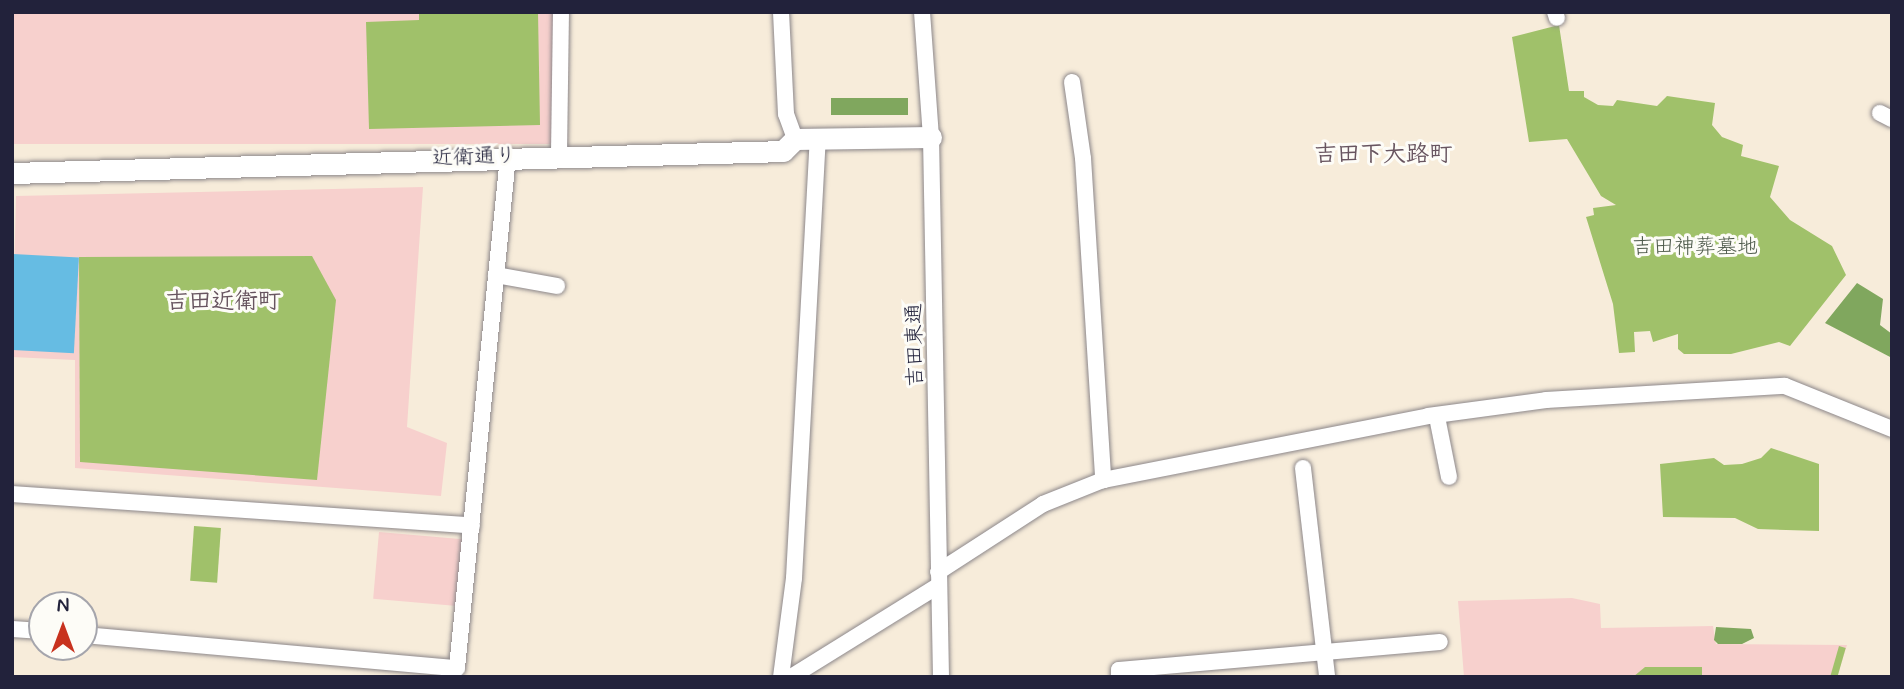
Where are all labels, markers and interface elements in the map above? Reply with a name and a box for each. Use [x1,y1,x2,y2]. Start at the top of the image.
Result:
district label: 吉田下大路町 [1314,141,1452,169]
street label: 近衛通り [432,143,516,171]
park label: 吉田神葬墓地 [1632,234,1758,260]
district label: 吉田近衛町 [166,288,280,316]
street label: 吉田東通 [902,303,928,387]
north arrow [28,591,98,661]
text: N [57,594,69,619]

